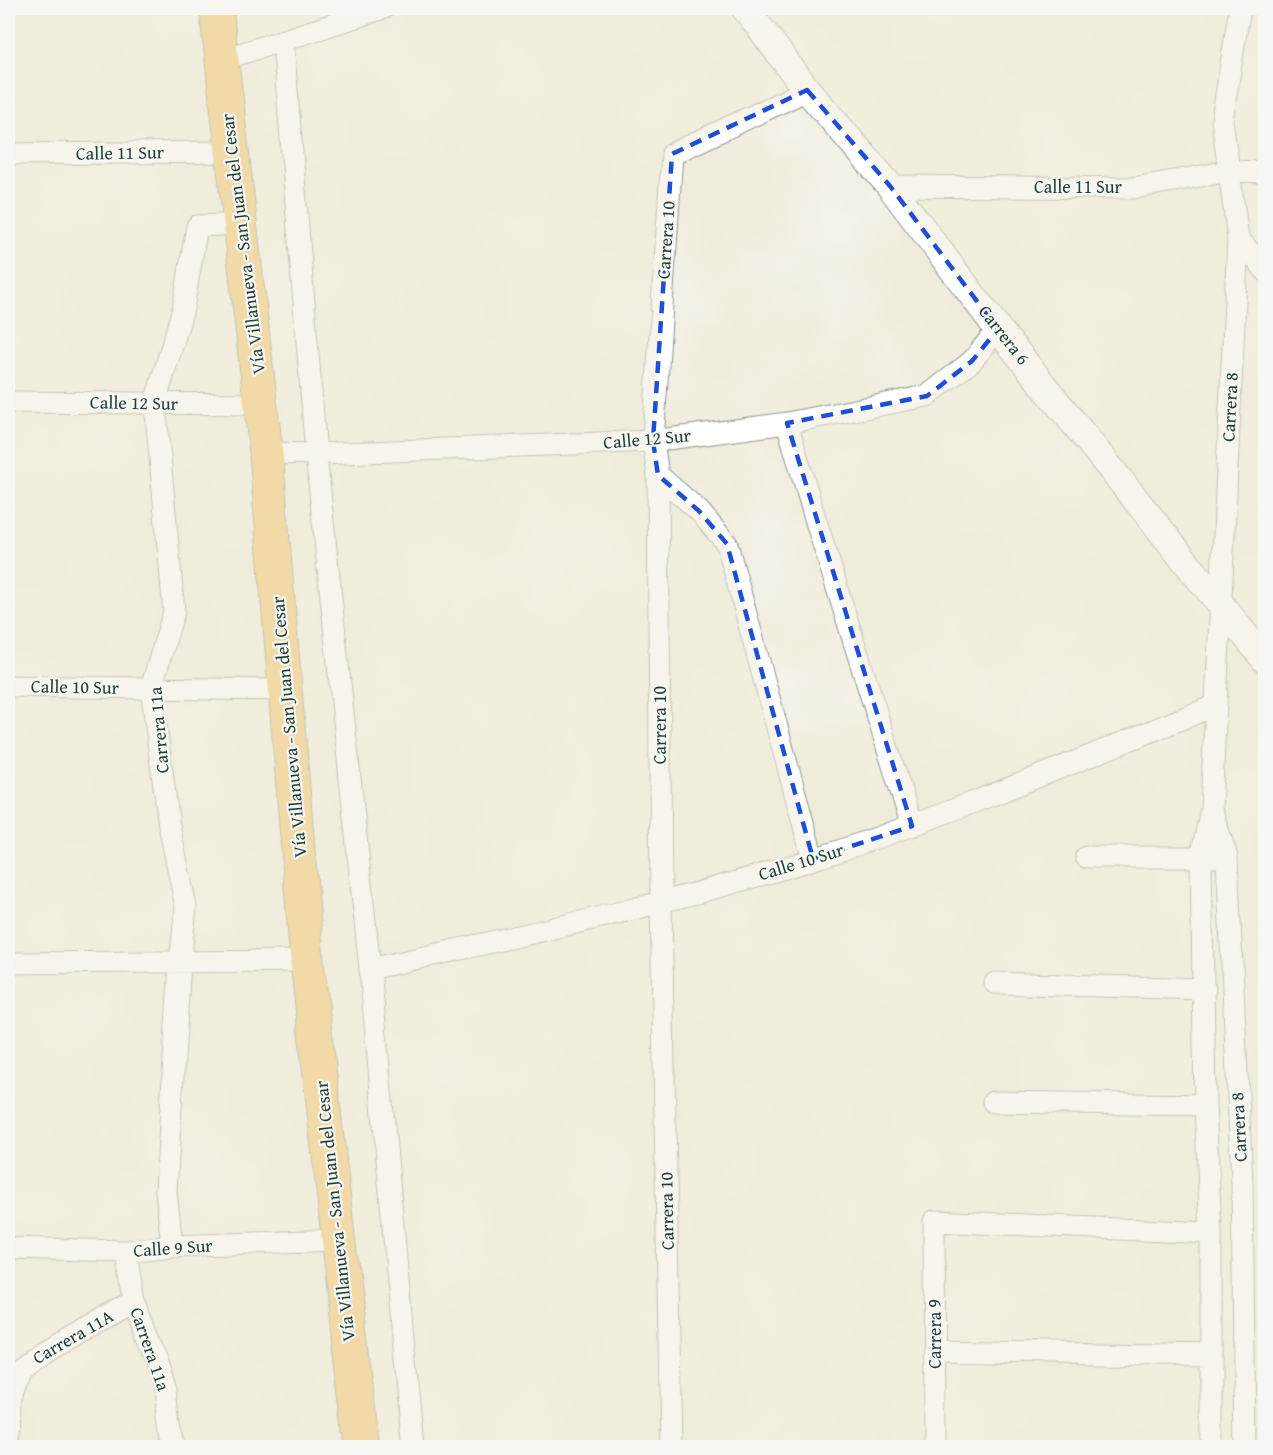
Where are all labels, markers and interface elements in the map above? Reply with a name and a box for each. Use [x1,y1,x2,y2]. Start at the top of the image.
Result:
street label: Vía Villanueva - San Juan del Cesar [213,112,272,376]
street label: Calle 11 Sur [76,138,165,167]
street label: Calle 11 Sur [1034,173,1123,200]
street label: Carrera 10 [649,200,682,280]
street label: Carrera 6 [972,299,1036,370]
street label: Carrera 8 [1214,371,1245,442]
street label: Calle 12 Sur [90,388,179,417]
street label: Calle 12 Sur [602,421,693,456]
street label: Vía Villanueva - San Juan del Cesar [264,595,313,859]
street label: Calle 10 Sur [31,672,120,701]
street label: Carrera 11a [141,685,176,774]
street label: Carrera 10 [646,686,673,764]
street label: Calle 10 Sur [755,836,847,887]
street label: Vía Villanueva - San Juan del Cesar [307,1079,362,1343]
street label: Carrera 8 [1223,1092,1254,1163]
street label: Carrera 10 [652,1171,681,1250]
street label: Calle 9 Sur [132,1231,214,1264]
street label: Carrera 9 [921,1299,948,1369]
street label: Carrera 11A [27,1303,118,1371]
street label: Carrera 11a [124,1303,178,1395]

